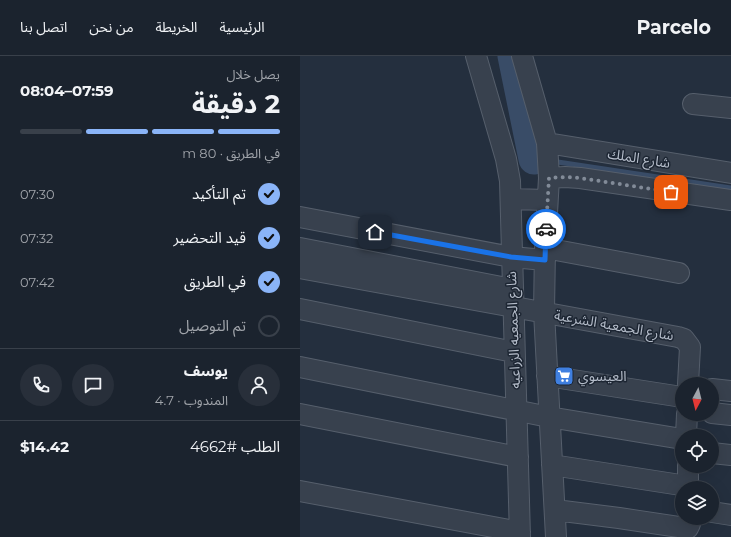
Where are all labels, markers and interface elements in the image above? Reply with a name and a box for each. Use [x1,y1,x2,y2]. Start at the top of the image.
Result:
text: Parcelo [636,16,711,39]
text: اتصل بنا [20,18,67,36]
text: من نحن [89,18,134,36]
text: الخريطة [156,18,197,36]
text: الرئيسية [219,18,264,36]
text: يصل خلال [226,66,280,82]
text: 07:59–08:04 [20,81,114,100]
text: 2 دقيقة [192,88,280,120]
street label: شارع الملك [606,144,672,174]
text: في الطريق · 80 m [182,145,280,161]
pin [654,175,688,209]
icon: bag [660,181,682,203]
icon: check [258,183,280,205]
text: تم التأكيد [192,184,246,203]
text: 07:30 [20,186,55,202]
courier [526,209,566,249]
pin [358,215,392,249]
icon: car [535,218,557,240]
icon: home [364,221,386,243]
icon: check [258,227,280,249]
text: قيد التحضير [173,228,246,247]
text: 07:32 [20,230,53,246]
icon: check [258,271,280,293]
street label: شارع الجمعيه الزراعيه [502,271,526,389]
text: في الطريق [184,272,246,291]
text: 07:42 [20,274,55,290]
street label: شارع الجمعية الشرعية [552,306,675,346]
text: تم التوصيل [179,316,246,335]
text: يوسف [184,361,228,380]
button: phone [20,364,62,406]
button: chat [72,364,114,406]
button: person [238,364,280,406]
supermarket icon: العيسوي [553,365,575,387]
place label: العيسوي [578,367,627,387]
north arrow [675,377,719,421]
map controls [675,377,719,525]
text: المندوب · 4.7 [155,392,228,408]
button: locate [675,429,719,473]
text: $14.42 [20,437,69,456]
text: الطلب #4662 [190,437,280,456]
button: layers [675,481,719,525]

